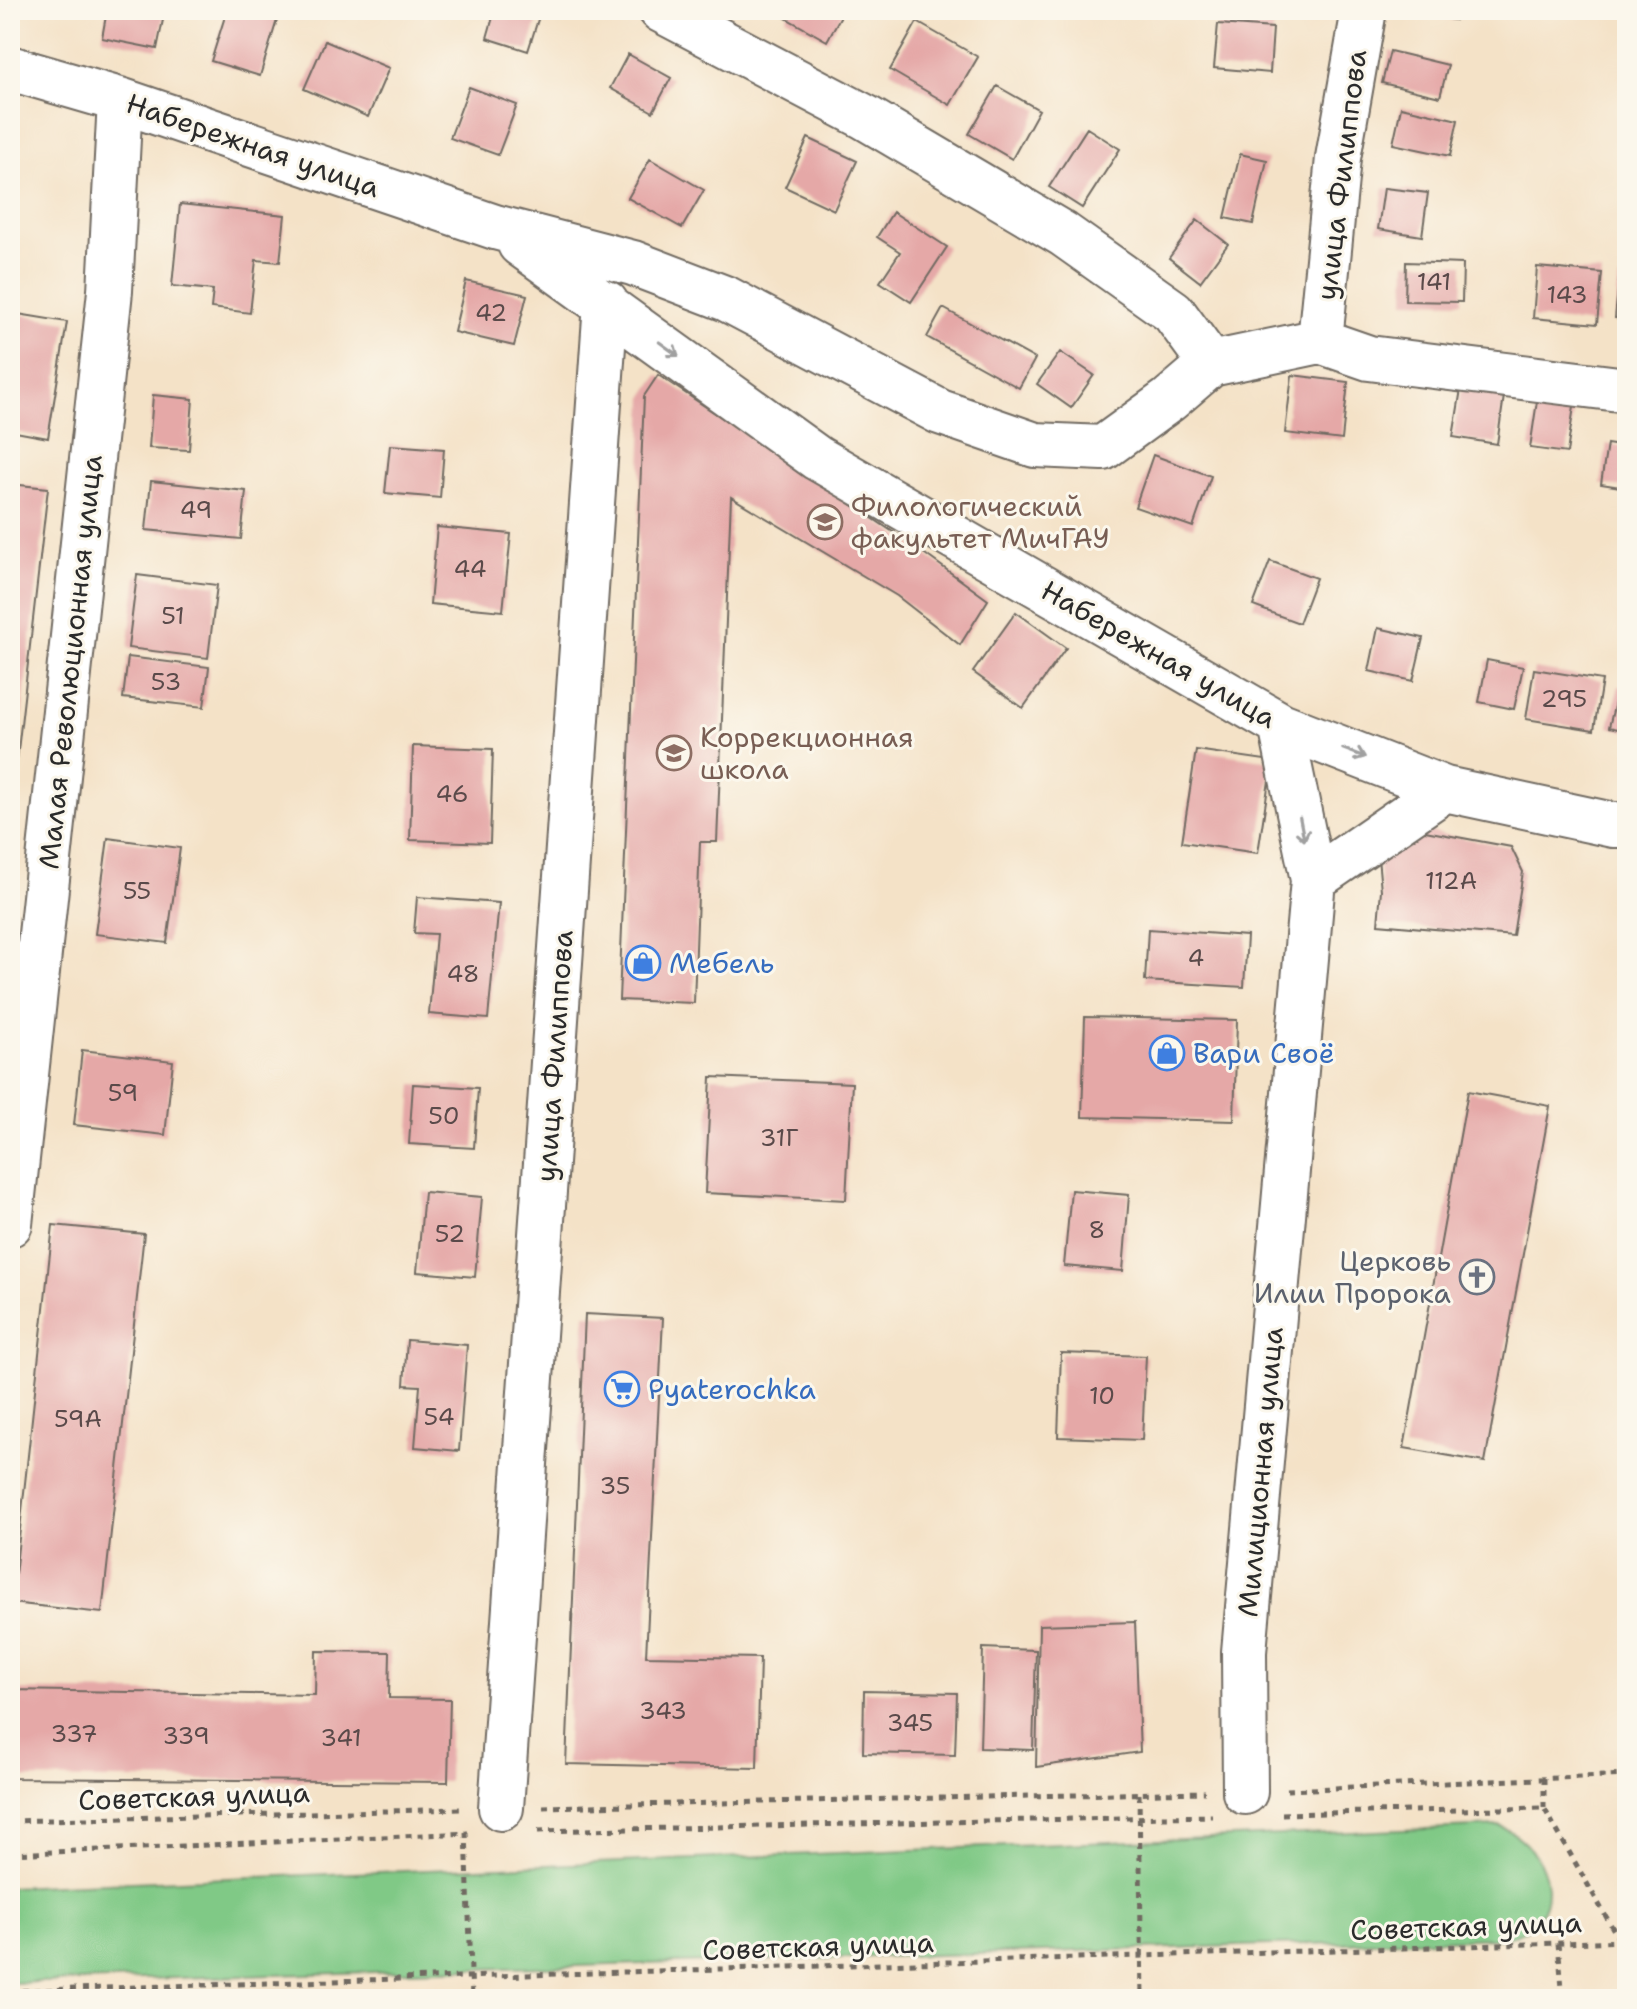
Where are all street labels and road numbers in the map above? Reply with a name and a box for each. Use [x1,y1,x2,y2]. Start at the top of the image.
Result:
street label: улица Филиппова [1307,48,1375,302]
street label: Набережная улица [121,84,385,206]
street label: Малая Революционная улица [29,453,111,871]
street label: Набережная улица [1034,571,1284,737]
street label: улица Филиппова [526,929,582,1183]
street label: Милиционная улица [1228,1325,1292,1619]
street label: Советская улица [78,1773,310,1819]
street label: Советская улица [1350,1903,1582,1949]
street label: Советская улица [702,1923,934,1969]

